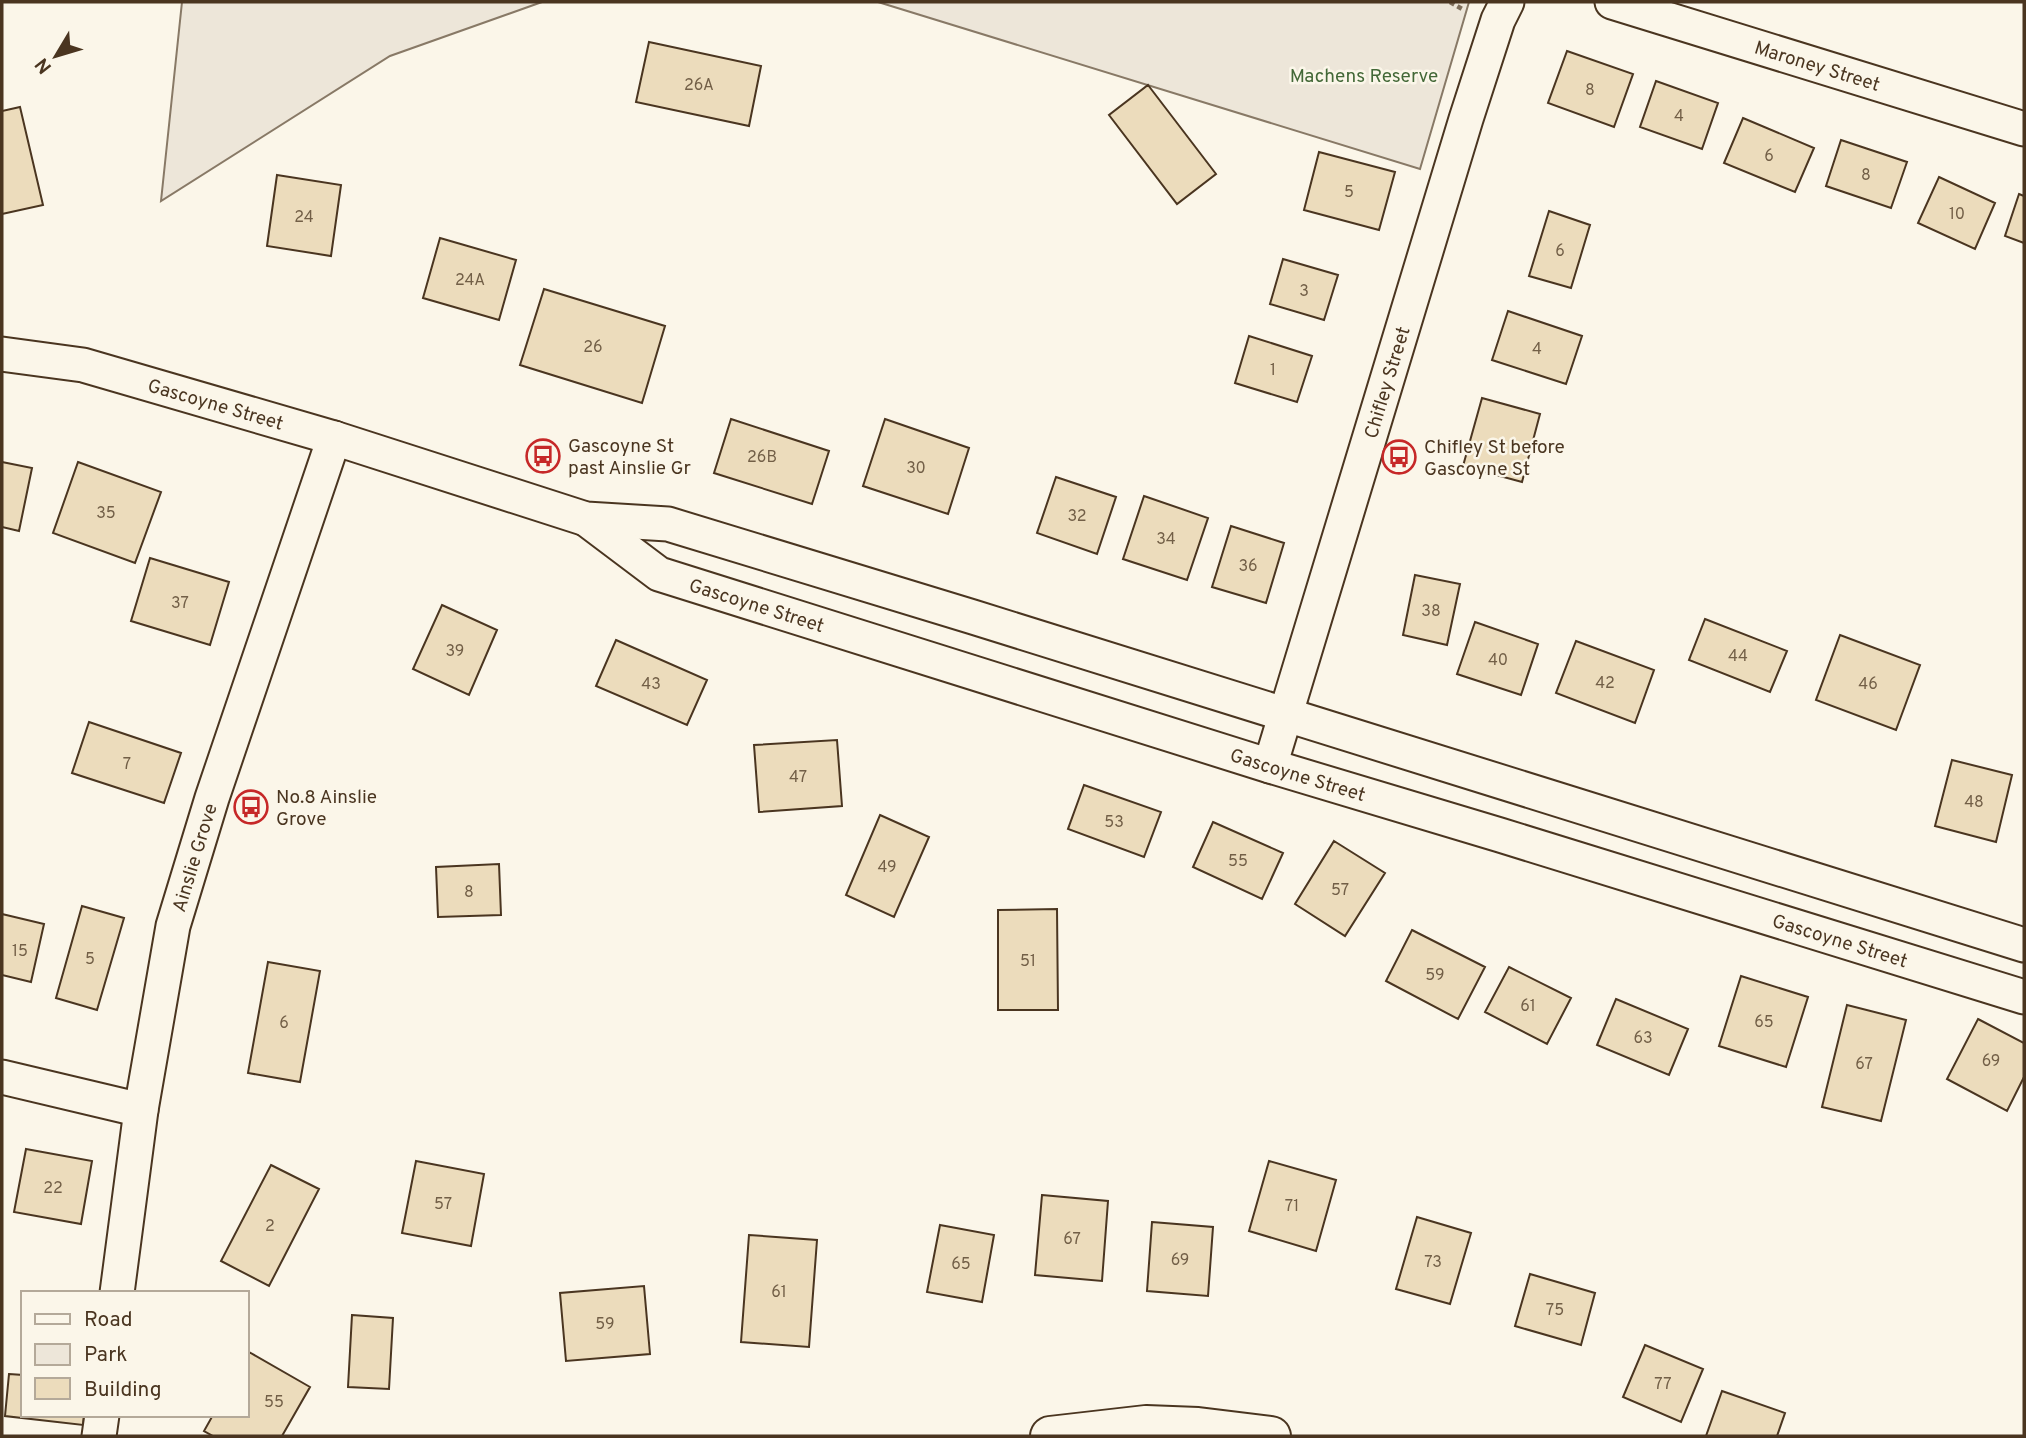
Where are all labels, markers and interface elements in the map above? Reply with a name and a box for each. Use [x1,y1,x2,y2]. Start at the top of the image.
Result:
north arrow [21,21,91,91]
street label: Maroney Street [1751,37,1883,98]
text: N [31,52,58,78]
park label: Machens Reserve [1290,65,1438,89]
house number: 26A [684,76,714,96]
house number: 8 [1585,81,1595,101]
house number: 4 [1674,107,1684,127]
house number: 6 [1764,147,1774,167]
house number: 8 [1861,166,1871,186]
house number: 5 [1344,183,1354,203]
house number: 10 [1949,205,1965,225]
house number: 24 [294,208,314,228]
house number: 6 [1555,242,1565,262]
house number: 24A [455,271,485,291]
house number: 3 [1299,282,1309,302]
street label: Chifley Street [1360,324,1416,442]
house number: 26 [583,338,603,358]
house number: 4 [1532,340,1542,360]
house number: 1 [1270,361,1276,381]
street label: Gascoyne Street [144,374,286,437]
place label: Gascoyne St past Ainslie Gr [568,435,692,481]
place label: Chifley St before Gascoyne St [1424,436,1565,482]
bus stop icon: Gascoyne St past Ainslie Gr [524,437,562,475]
bus stop icon: Chifley St before Gascoyne St [1380,438,1418,476]
house number: 26B [747,448,777,468]
house number: 30 [906,459,926,479]
house number: 35 [96,504,116,524]
house number: 32 [1067,507,1087,527]
house number: 34 [1156,530,1176,550]
house number: 36 [1238,557,1258,577]
street label: Gascoyne Street [686,574,827,639]
house number: 37 [171,594,189,614]
house number: 38 [1421,602,1441,622]
house number: 39 [446,642,464,662]
house number: 44 [1728,647,1748,667]
house number: 40 [1488,651,1508,671]
house number: 42 [1595,674,1615,694]
house number: 43 [641,675,661,695]
house number: 46 [1858,675,1878,695]
street label: Gascoyne Street [1227,744,1368,808]
house number: 7 [123,755,131,775]
house number: 47 [789,768,807,788]
place label: No.8 Ainslie Grove [276,786,377,832]
bus stop icon: No.8 Ainslie Grove [232,788,270,826]
house number: 48 [1964,793,1984,813]
street label: Ainslie Grove [168,801,224,915]
house number: 53 [1104,813,1124,833]
house number: 55 [1228,852,1248,872]
house number: 49 [877,858,897,878]
house number: 57 [1331,881,1349,901]
house number: 8 [464,883,474,903]
street label: Gascoyne Street [1769,910,1910,974]
house number: 15 [12,942,28,962]
house number: 5 [85,950,95,970]
house number: 51 [1020,952,1036,972]
house number: 59 [1425,966,1445,986]
house number: 61 [1520,997,1536,1017]
house number: 65 [1754,1013,1774,1033]
house number: 6 [279,1014,289,1034]
house number: 63 [1633,1029,1653,1049]
house number: 69 [1982,1052,2000,1072]
house number: 67 [1855,1055,1873,1075]
house number: 22 [43,1179,63,1199]
house number: 57 [434,1195,452,1215]
house number: 71 [1285,1197,1299,1217]
house number: 2 [265,1217,275,1237]
house number: 67 [1063,1230,1081,1250]
house number: 69 [1171,1251,1189,1271]
house number: 73 [1424,1253,1442,1273]
house number: 65 [951,1255,971,1275]
house number: 61 [771,1283,787,1303]
legend [21,1291,248,1417]
house number: 75 [1546,1301,1564,1321]
text: Road [84,1307,133,1334]
house number: 59 [595,1315,615,1335]
text: Park [84,1342,127,1369]
house number: 77 [1654,1375,1672,1395]
text: Building [84,1377,162,1404]
house number: 55 [264,1393,284,1413]

